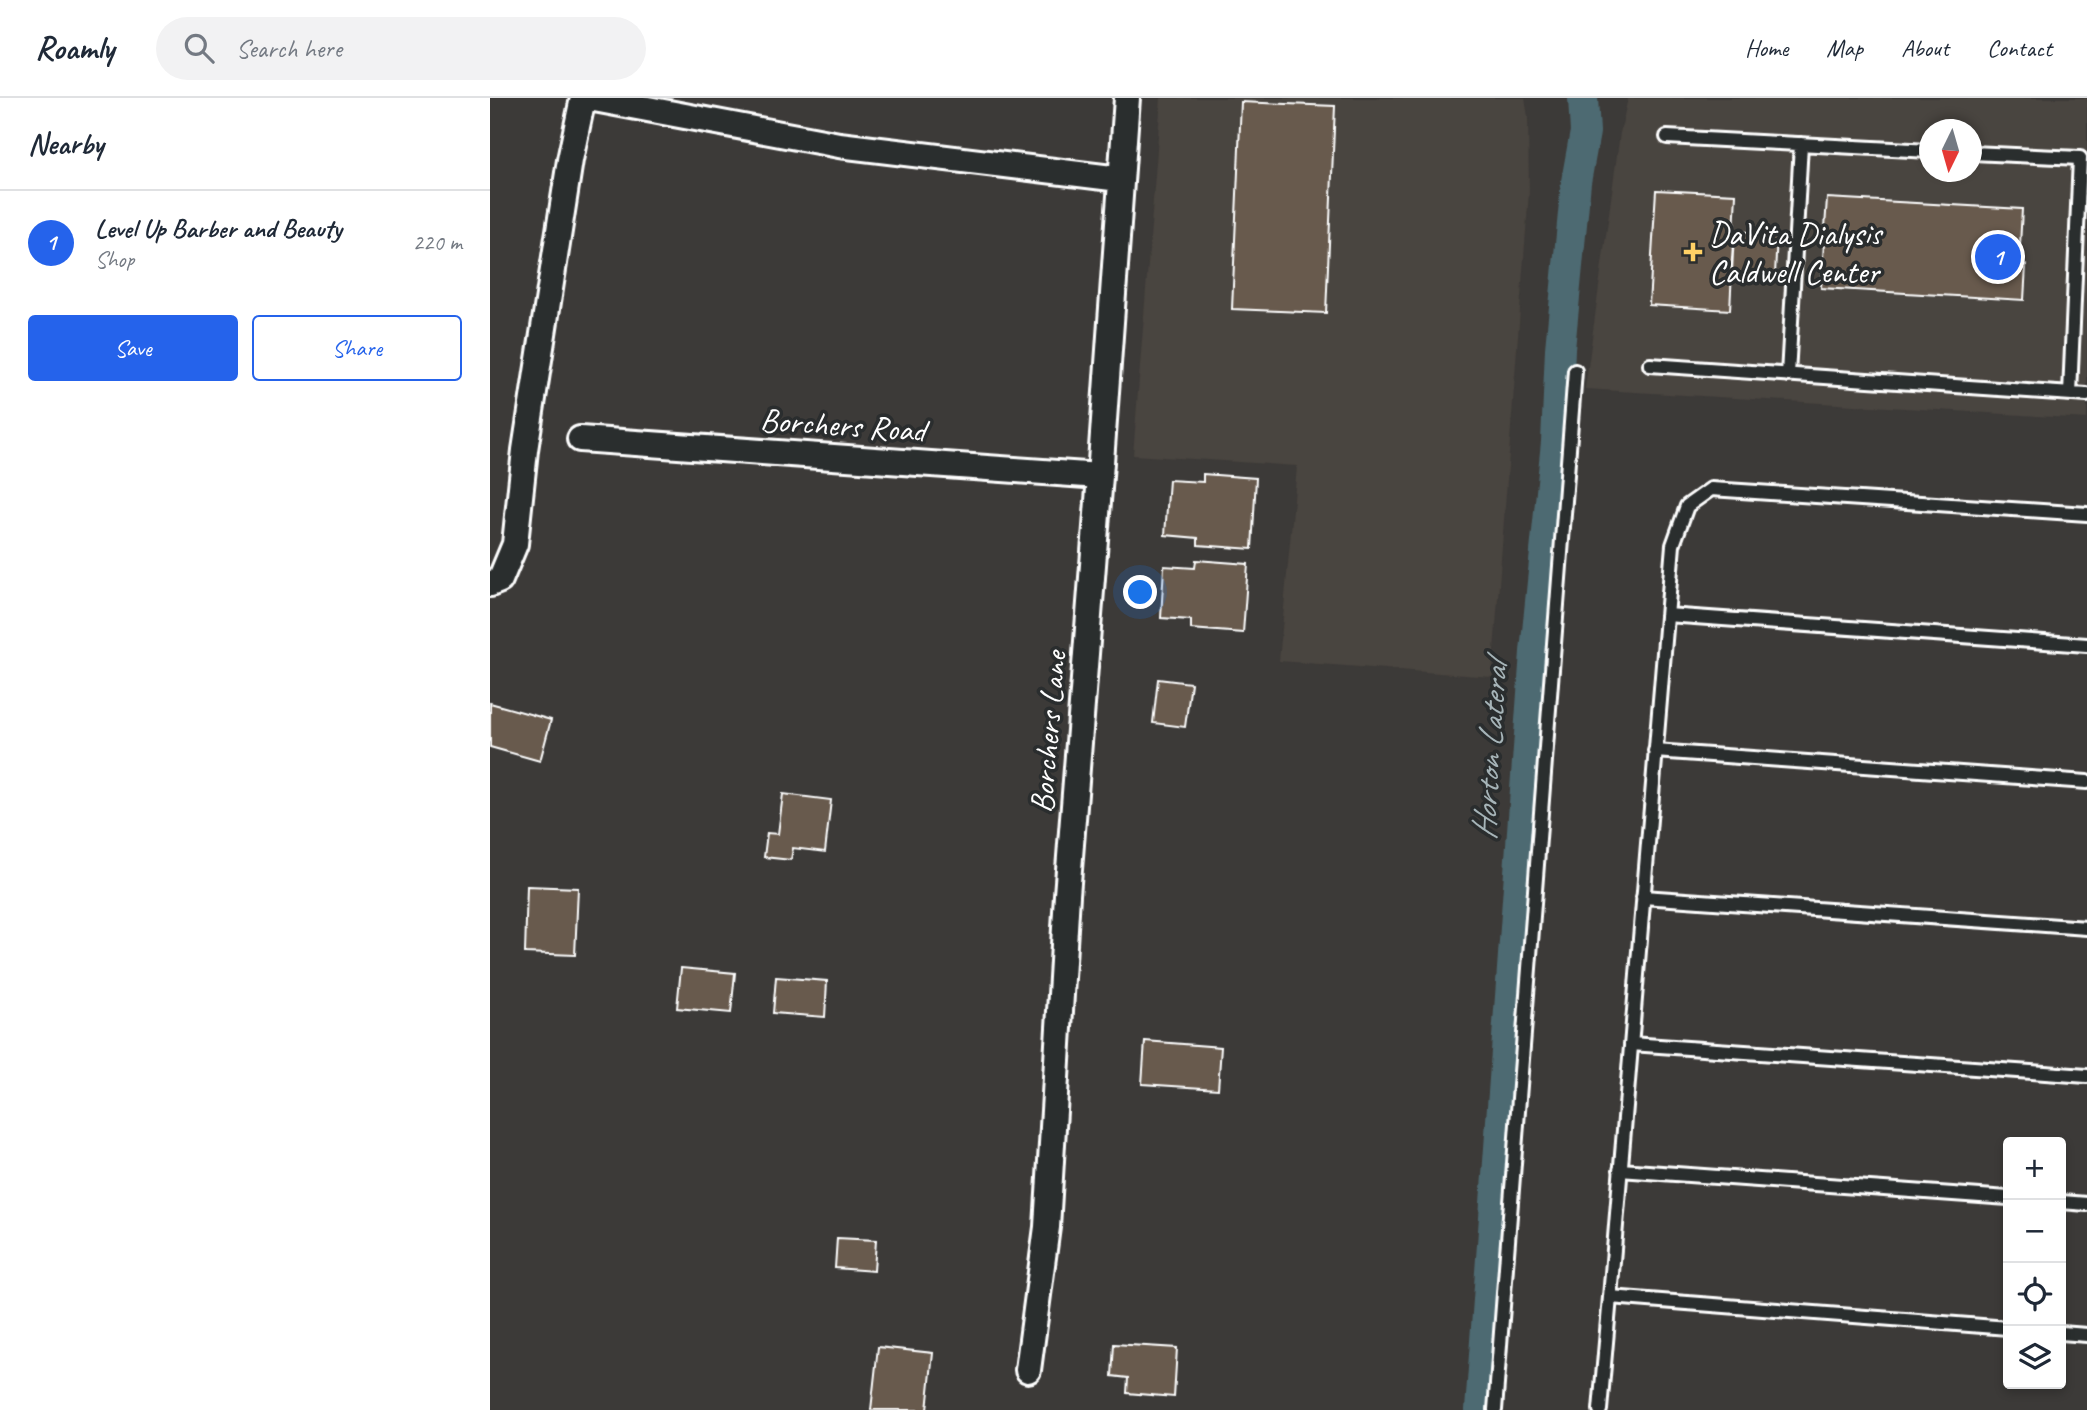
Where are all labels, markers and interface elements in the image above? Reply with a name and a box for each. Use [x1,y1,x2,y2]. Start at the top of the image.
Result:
search box [156,17,646,80]
text: Roamly [35,27,114,69]
icon: search [180,29,218,67]
text: Search here [236,32,342,65]
text: Home [1745,33,1788,63]
text: Map [1826,33,1863,63]
text: About [1901,33,1949,63]
text: Contact [1987,33,2052,63]
north arrow [1919,119,1982,182]
text: Nearby [28,125,104,163]
text: Level Up Barber and Beauty [95,212,342,245]
place label: DaVita Dialysis Caldwell Center [1709,213,1884,293]
text: 1 [46,228,56,257]
text: 220 m [413,228,462,257]
pin: 1 [1975,231,2021,283]
marker: DaVita Dialysis Caldwell Center [1683,242,1703,262]
text: Shop [95,245,134,274]
button: Save [28,315,238,381]
button: Share [252,315,462,381]
street label: Borchers Road [759,398,932,452]
your location [1123,575,1157,609]
street label: Borchers Lane [1020,647,1076,815]
water label: Horton Lateral [1461,650,1519,841]
map controls [2003,1137,2066,1389]
button: + [2003,1137,2066,1200]
button: − [2003,1200,2066,1263]
button: locate [2003,1263,2066,1326]
button: layers [2003,1326,2066,1389]

